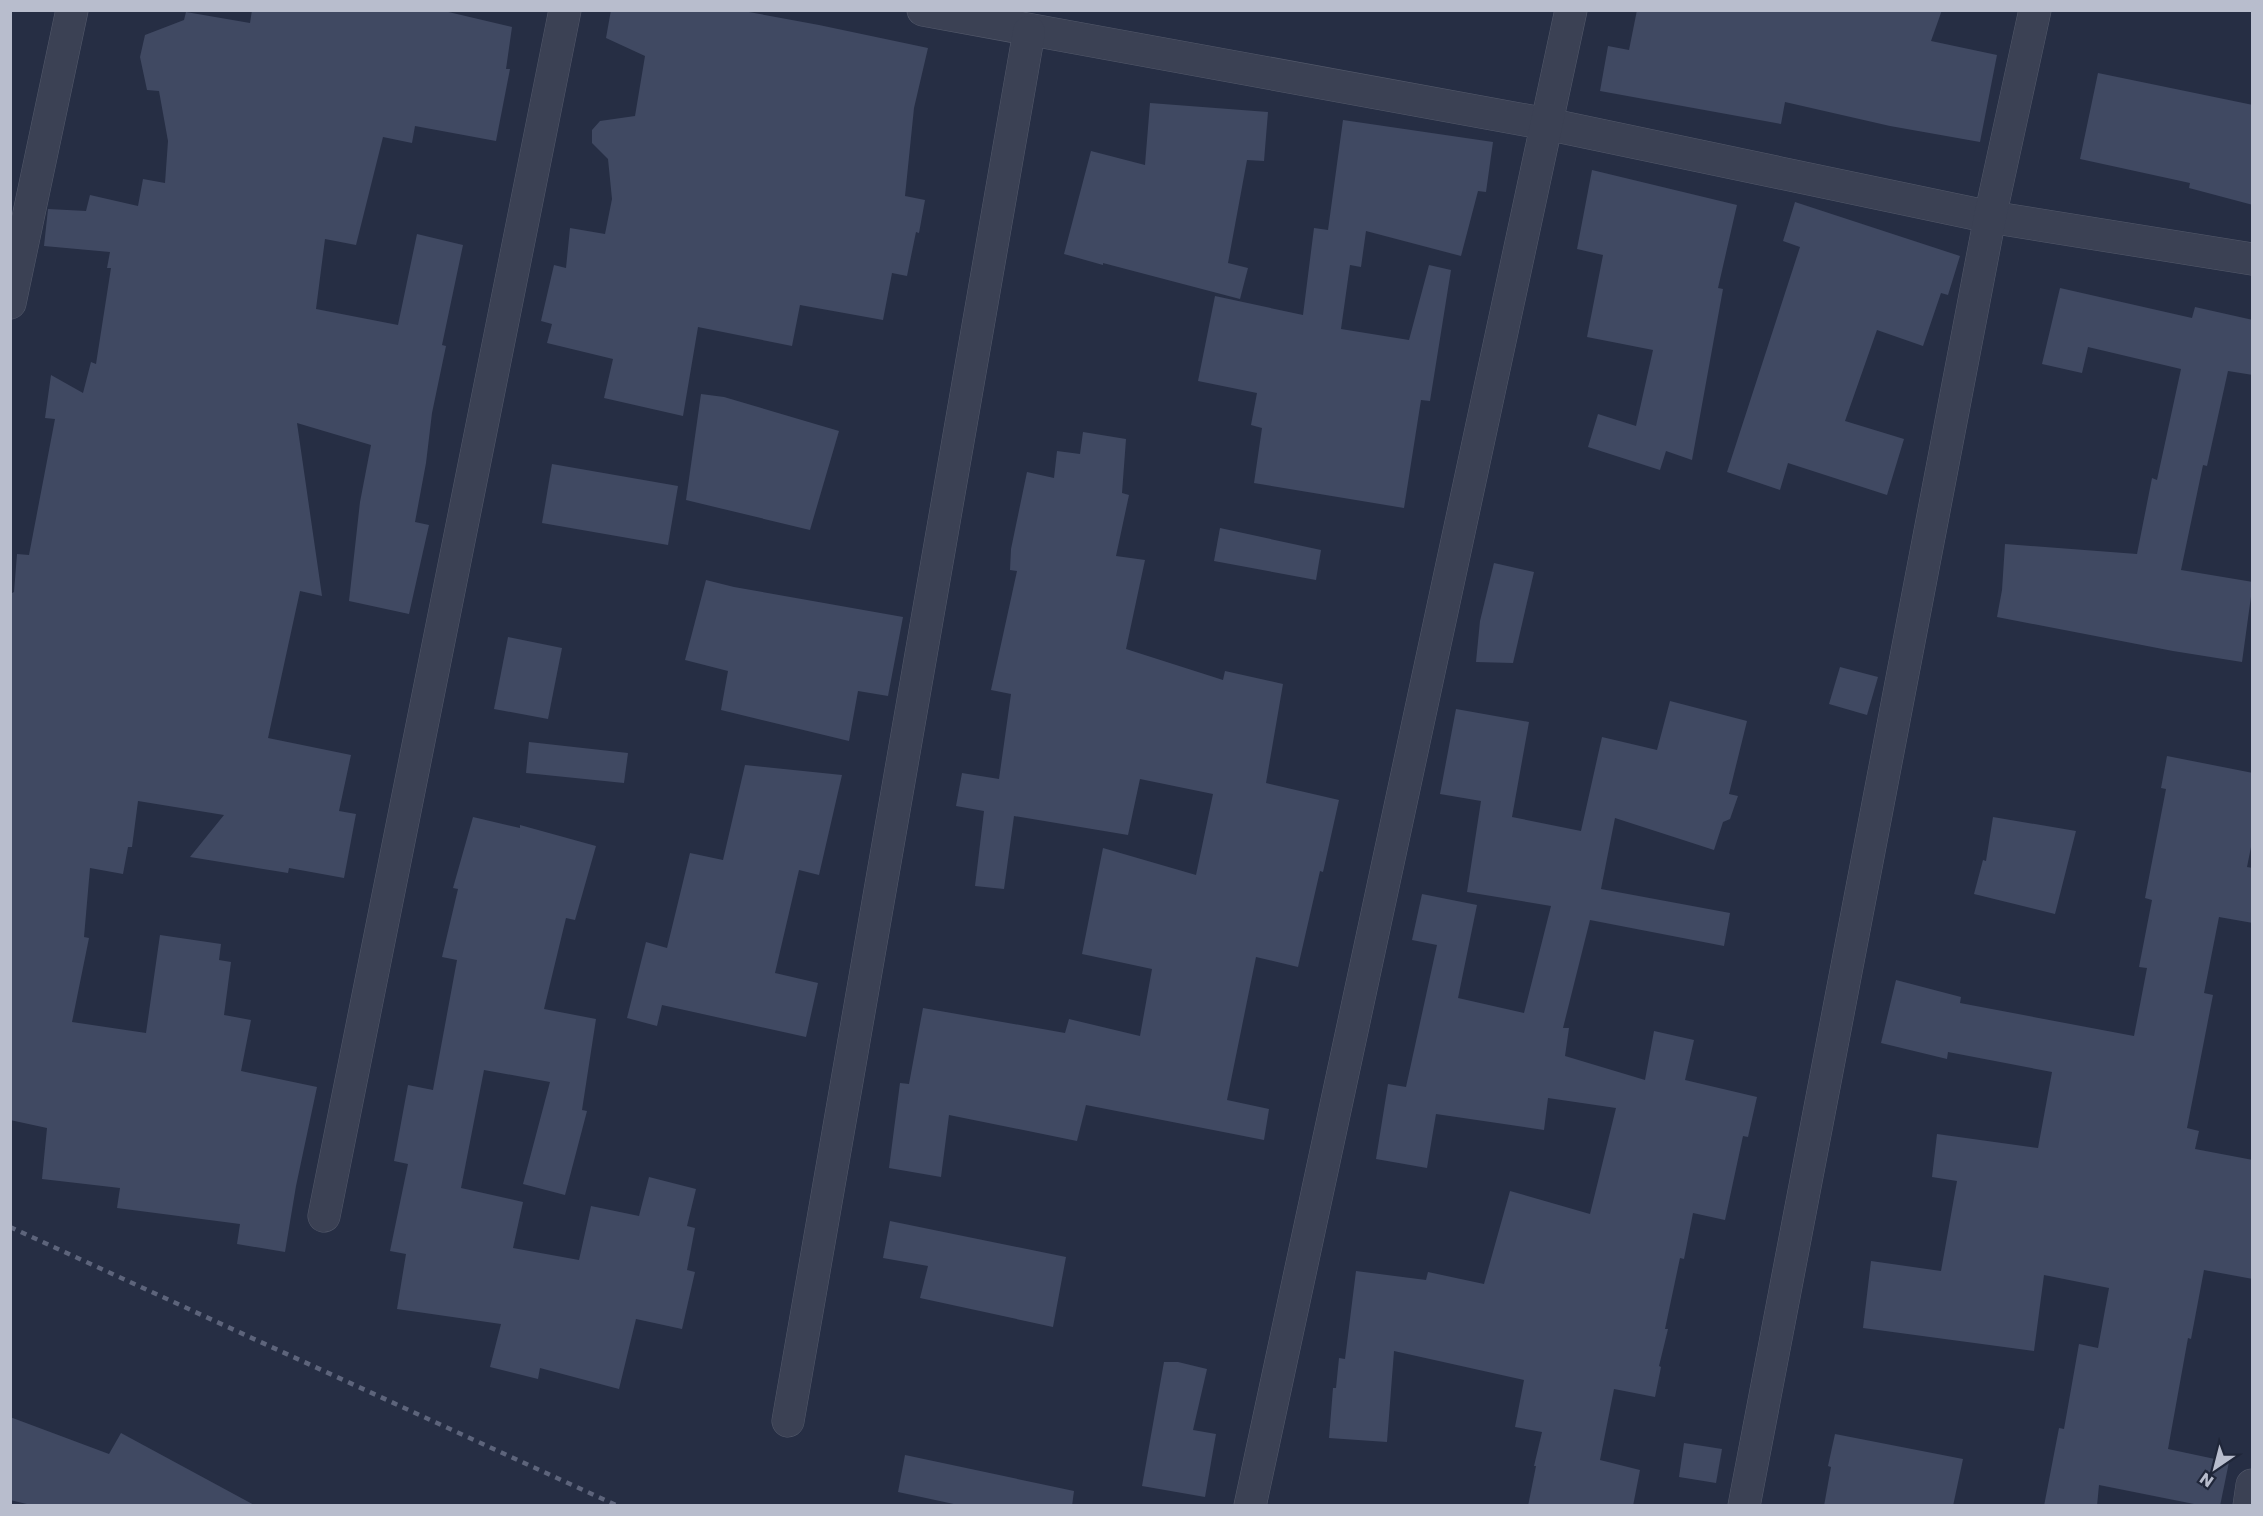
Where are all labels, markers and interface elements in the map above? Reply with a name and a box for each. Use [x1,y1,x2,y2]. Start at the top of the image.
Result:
north arrow [2185,1438,2245,1498]
text: N [2195,1467,2218,1493]

